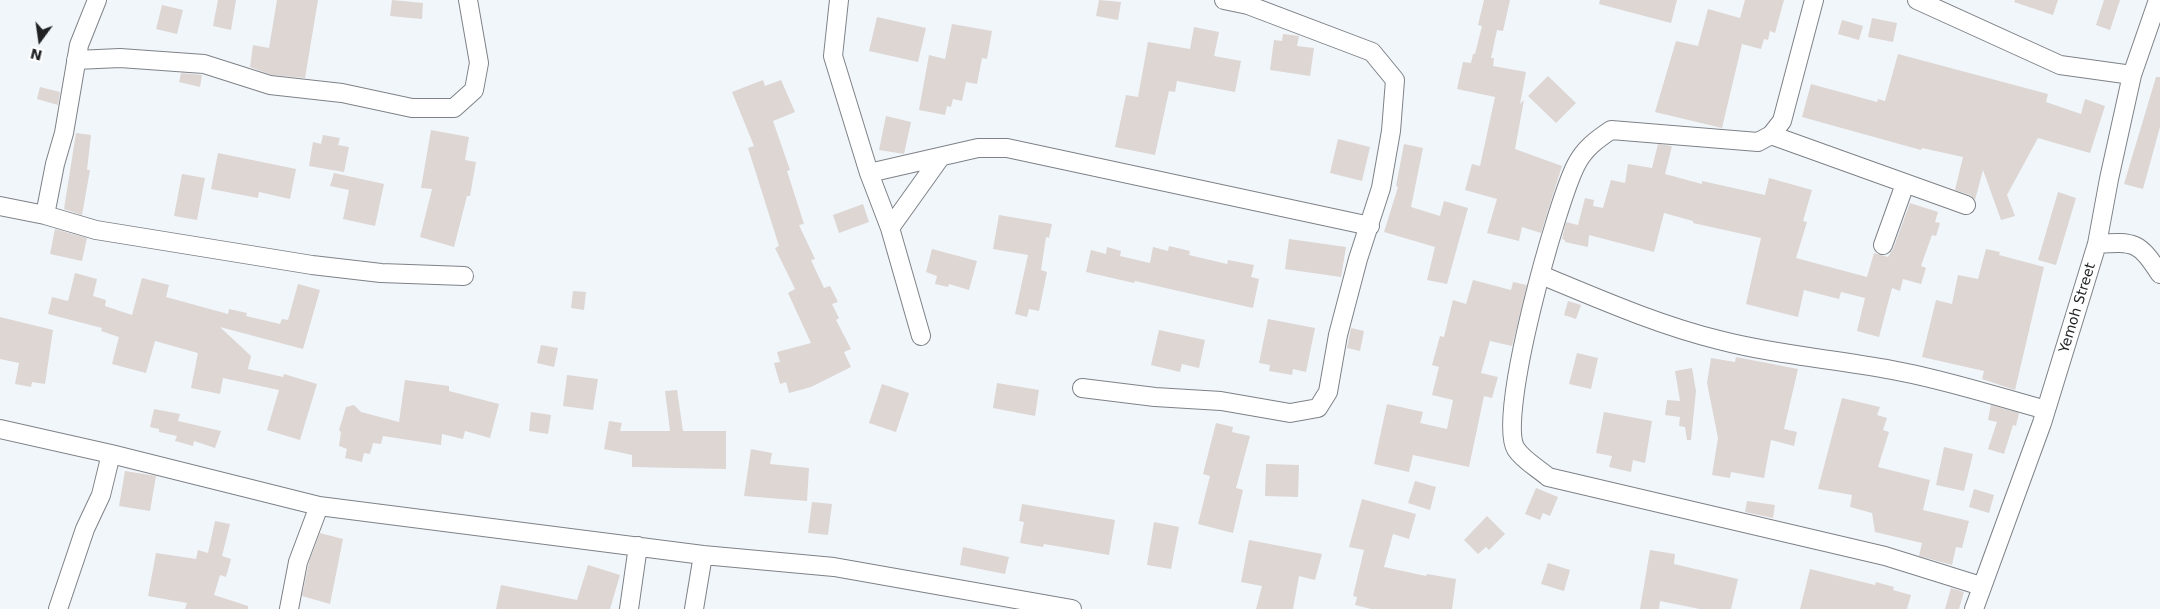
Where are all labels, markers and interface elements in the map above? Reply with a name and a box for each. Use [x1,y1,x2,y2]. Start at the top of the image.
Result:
north arrow [15,15,65,65]
text: N [29,45,44,64]
street label: Yemoh Street [2056,261,2100,355]

